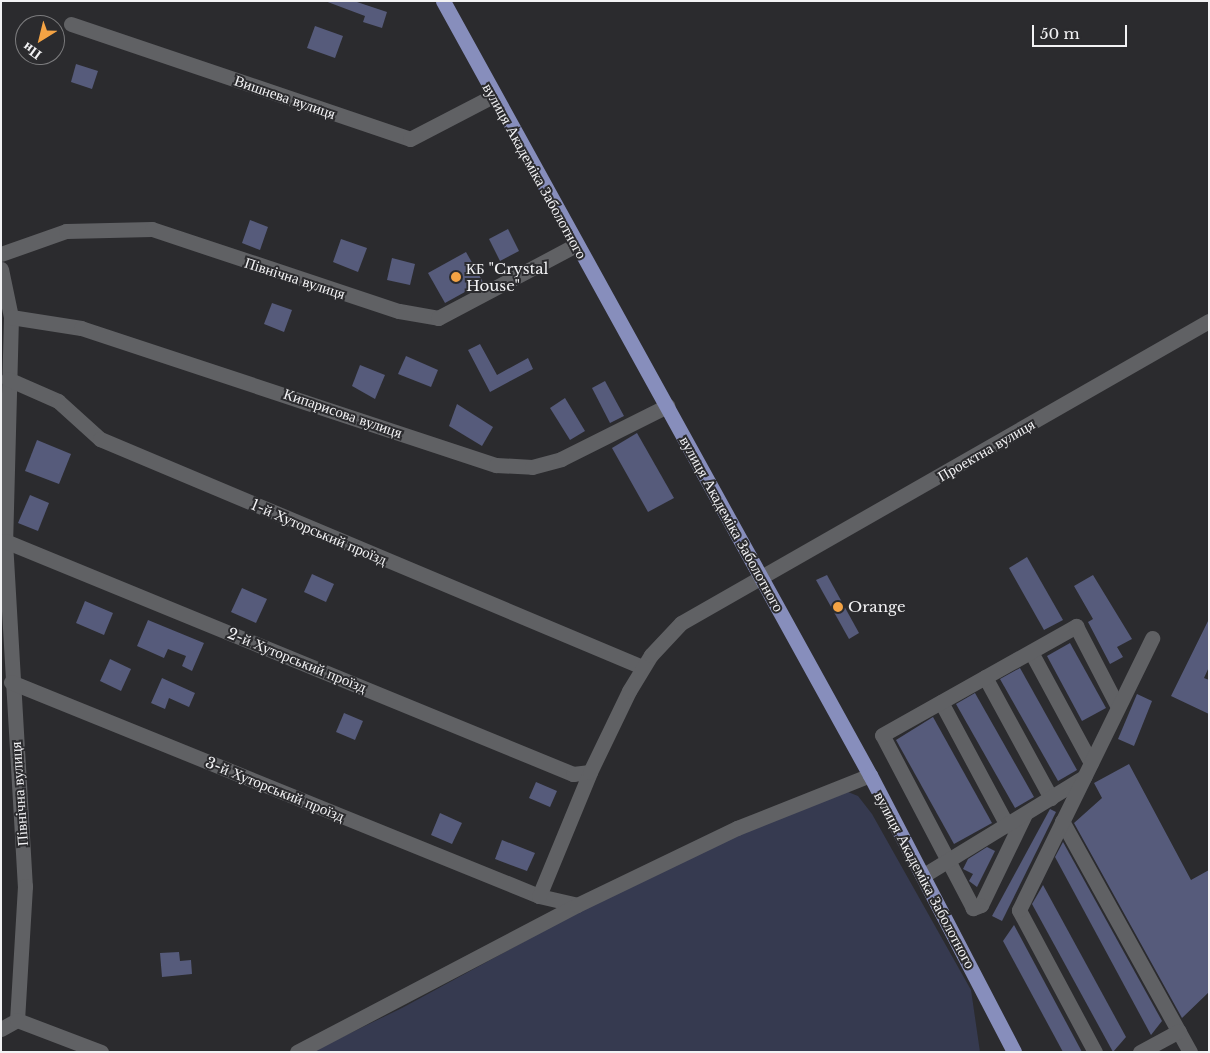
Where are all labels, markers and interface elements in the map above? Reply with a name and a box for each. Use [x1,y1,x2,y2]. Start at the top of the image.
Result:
north arrow [15,15,65,65]
scale bar [1035,15,1130,47]
text: 50 m [1040,24,1080,43]
text: Пн [19,38,45,64]
street label: Вишнева вулиця [232,71,338,123]
street label: вулиця Академіка Заболотного [479,80,591,262]
street label: Північна вулиця [242,253,348,303]
place label: КБ "Crystal House" [466,259,549,294]
marker: КБ "Crystal House" [450,271,462,283]
street label: Кипарисова вулиця [281,384,405,442]
street label: Проектна вулиця [934,415,1038,485]
street label: вулиця Академіка Заболотного [676,433,788,615]
street label: 1-й Хуторський проїзд [248,495,390,569]
place label: Orange [848,598,905,616]
marker: Orange [832,601,844,613]
street label: 2-й Хуторський проїзд [225,624,369,696]
street label: Північна вулиця [6,741,32,847]
street label: 3-й Хуторський проїзд [203,753,347,825]
street label: вулиця Академіка Заболотного [871,788,979,972]

